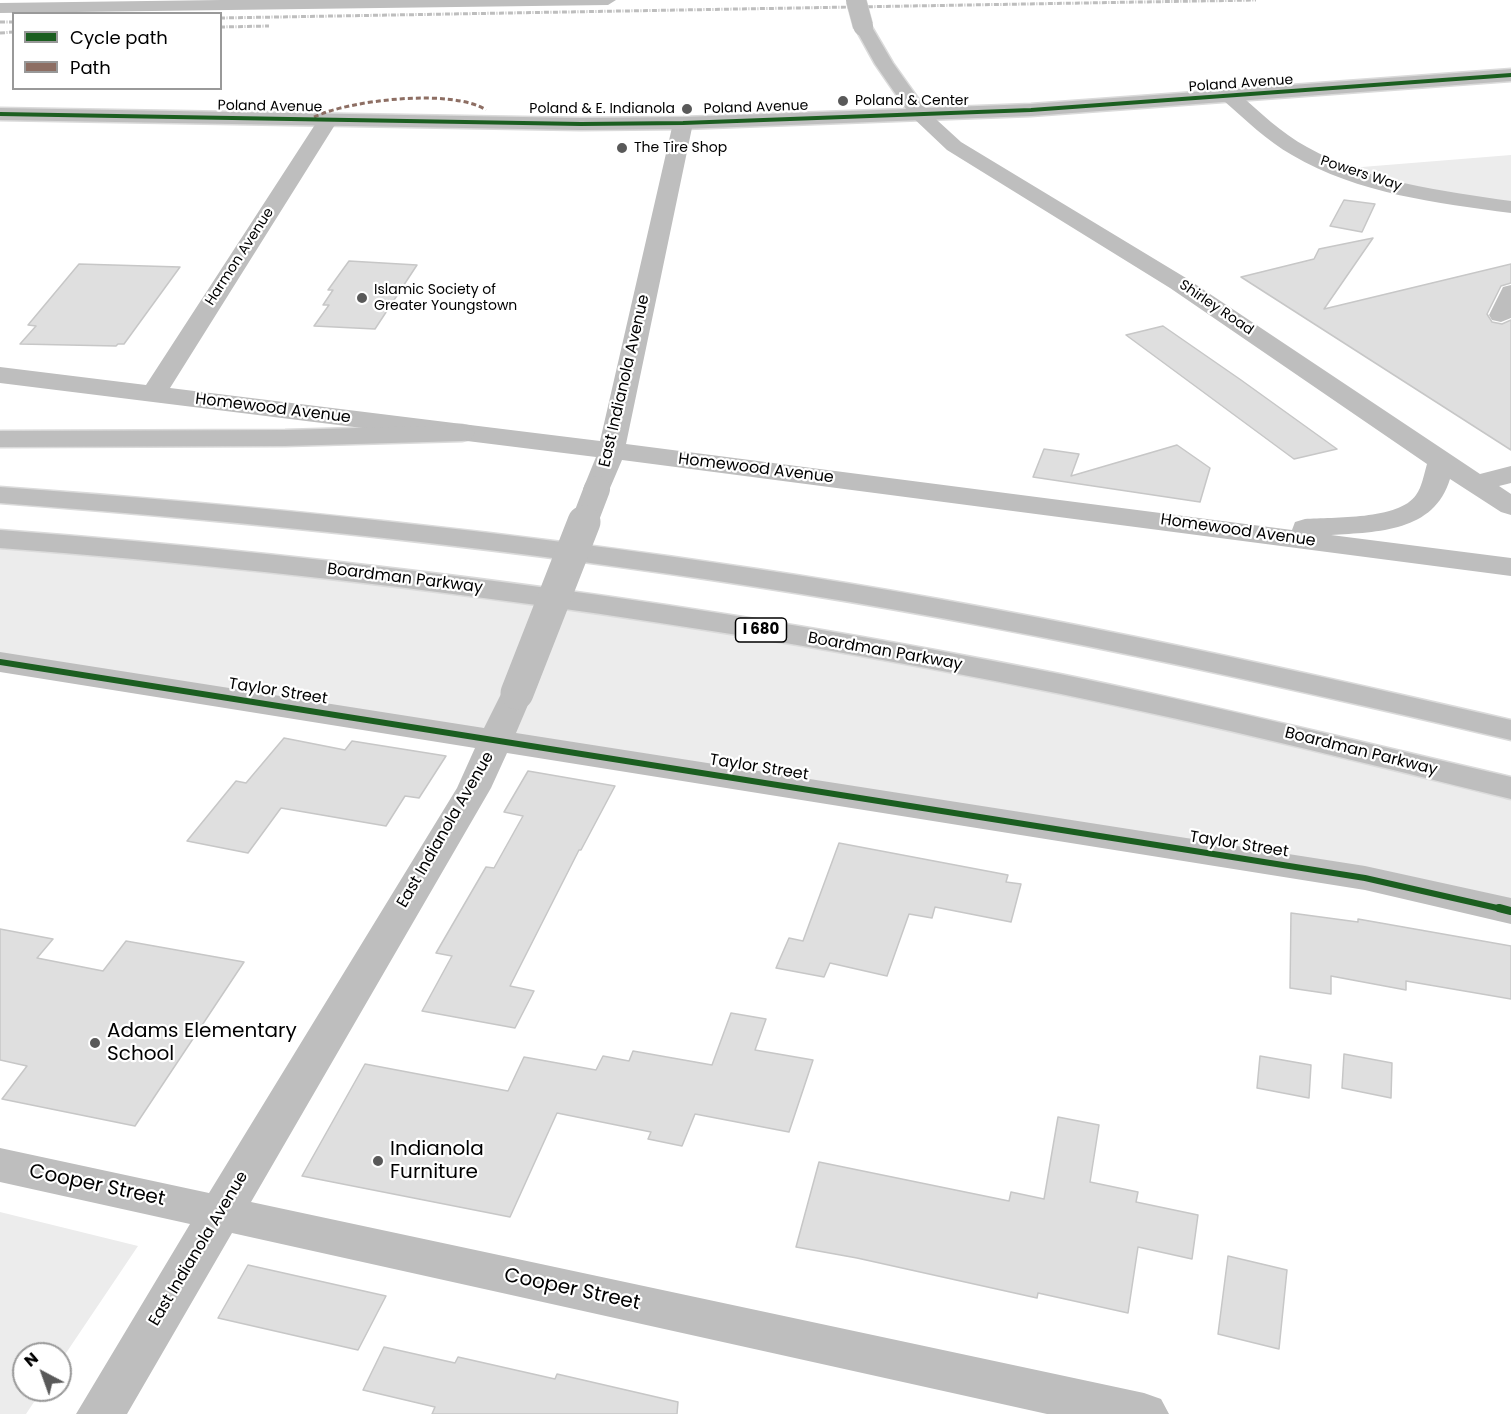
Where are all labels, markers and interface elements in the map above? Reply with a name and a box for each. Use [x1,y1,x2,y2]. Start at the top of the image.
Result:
legend [12,12,222,90]
text: Cycle path [70,25,168,50]
text: Path [70,55,111,80]
street label: Poland Avenue [1188,72,1294,96]
place label: Poland & Center [855,93,969,109]
marker: Poland & Center [836,94,850,108]
street label: Poland Avenue [218,98,322,116]
street label: Poland Avenue [703,98,809,118]
place label: Poland & E. Indianola [529,101,675,117]
marker: Poland & E. Indianola [680,102,694,116]
place label: The Tire Shop [634,140,727,156]
marker: The Tire Shop [615,141,629,155]
street label: Powers Way [1318,153,1404,195]
street label: Harmon Avenue [202,205,278,309]
street label: Shirley Road [1176,277,1256,339]
place label: Islamic Society of Greater Youngstown [374,282,517,314]
marker: Islamic Society of Greater Youngstown [355,291,369,305]
street label: East Indianola Avenue [596,293,654,469]
street label: Homewood Avenue [194,390,352,428]
street label: Homewood Avenue [677,450,835,488]
street label: Homewood Avenue [1159,511,1317,551]
street label: Boardman Parkway [326,560,484,598]
road number: I 680 [736,618,786,642]
street label: Boardman Parkway [806,629,964,675]
street label: Taylor Street [227,675,329,709]
street label: Boardman Parkway [1283,724,1439,780]
street label: East Indianola Avenue [393,749,499,911]
street label: Taylor Street [708,751,810,785]
street label: Taylor Street [1188,828,1290,862]
place label: Adams Elementary School [107,1020,297,1067]
marker: Adams Elementary School [88,1036,102,1050]
place label: Indianola Furniture [390,1138,484,1185]
marker: Indianola Furniture [371,1154,385,1168]
street label: Cooper Street [27,1160,167,1212]
street label: East Indianola Avenue [145,1168,253,1330]
street label: Cooper Street [502,1264,642,1316]
north arrow [12,1342,72,1402]
text: N [19,1347,43,1372]

